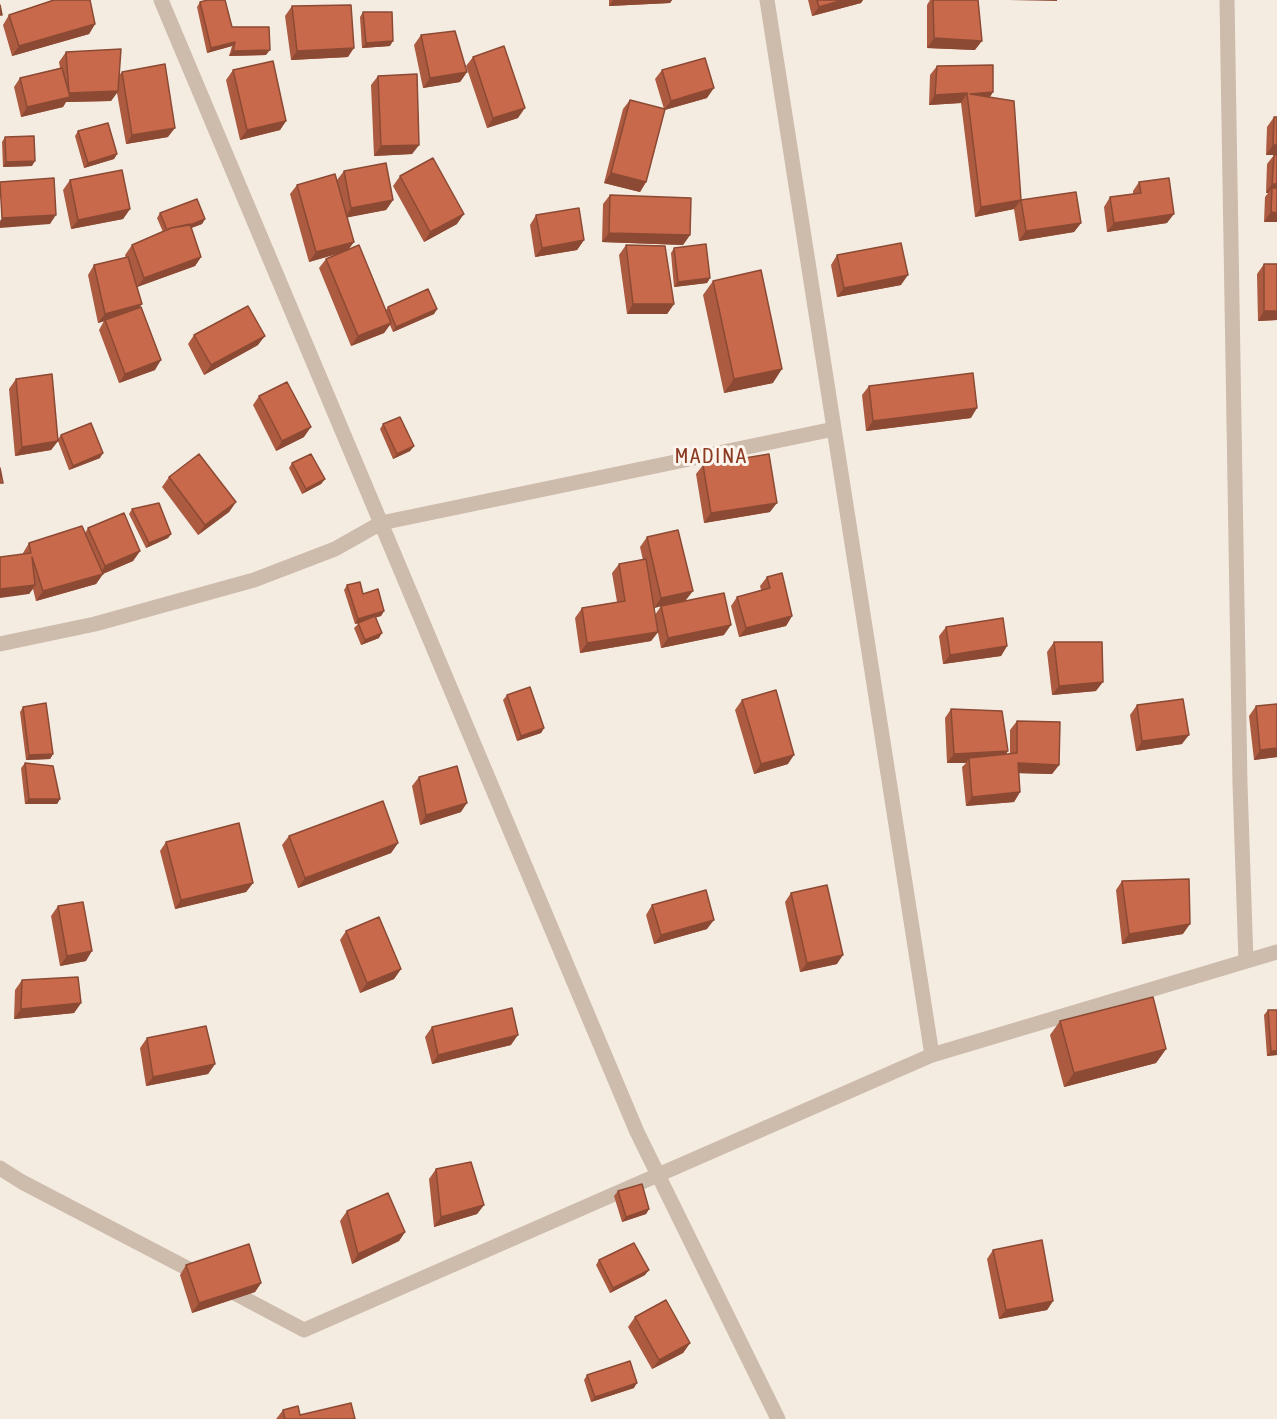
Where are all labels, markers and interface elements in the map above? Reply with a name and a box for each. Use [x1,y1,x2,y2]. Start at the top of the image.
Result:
district label: MADINA [674,443,748,469]

